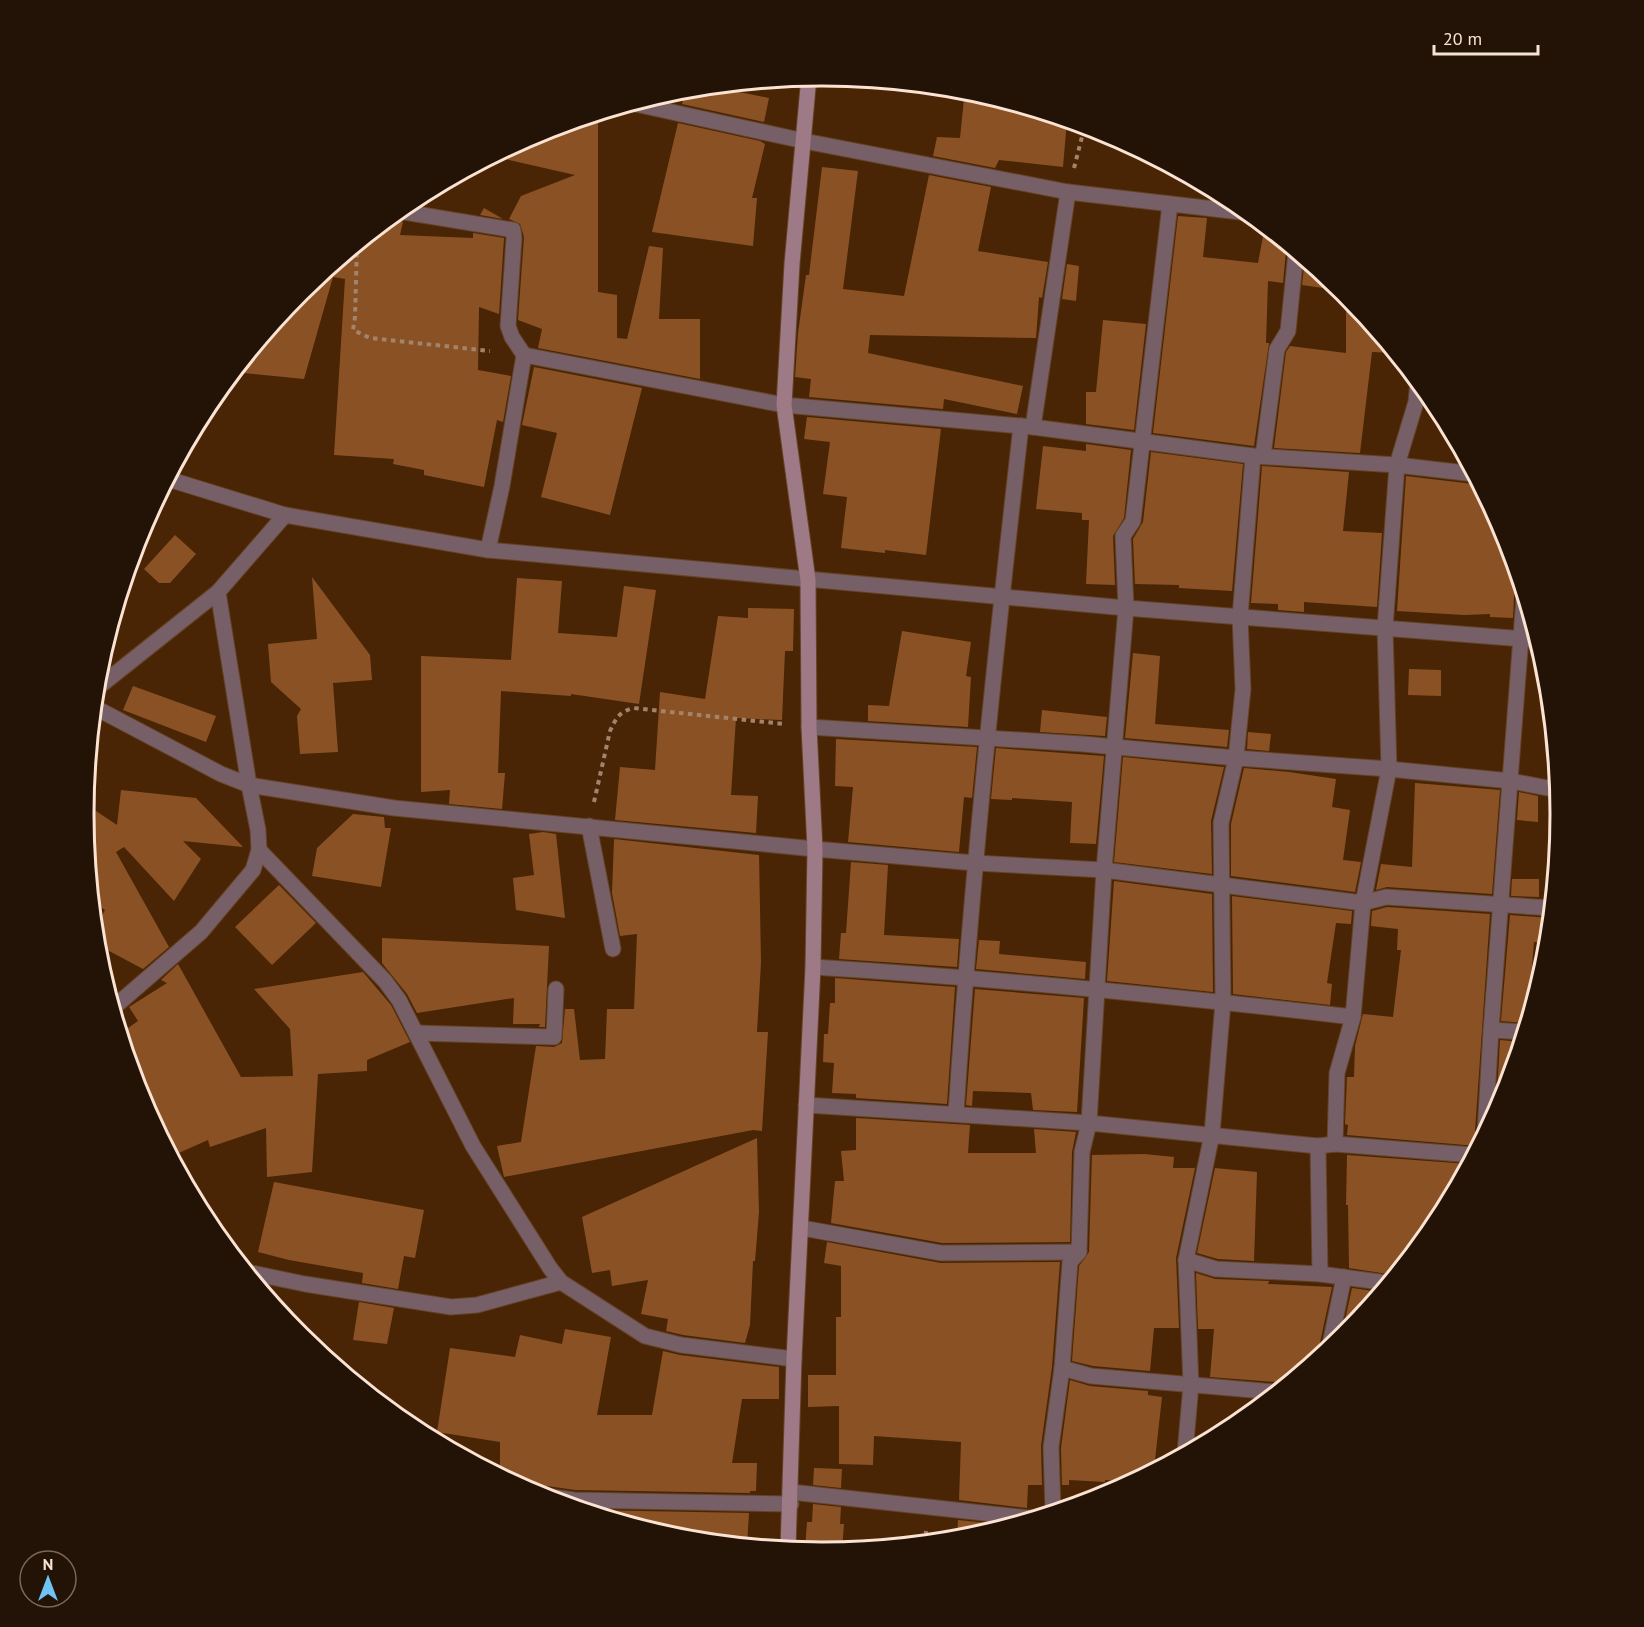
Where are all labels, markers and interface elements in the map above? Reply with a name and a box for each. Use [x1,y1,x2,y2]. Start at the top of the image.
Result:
scale bar [1434,18,1538,56]
text: 20 m [1443,27,1482,50]
north arrow [18,1549,78,1609]
text: N [43,1554,53,1574]

